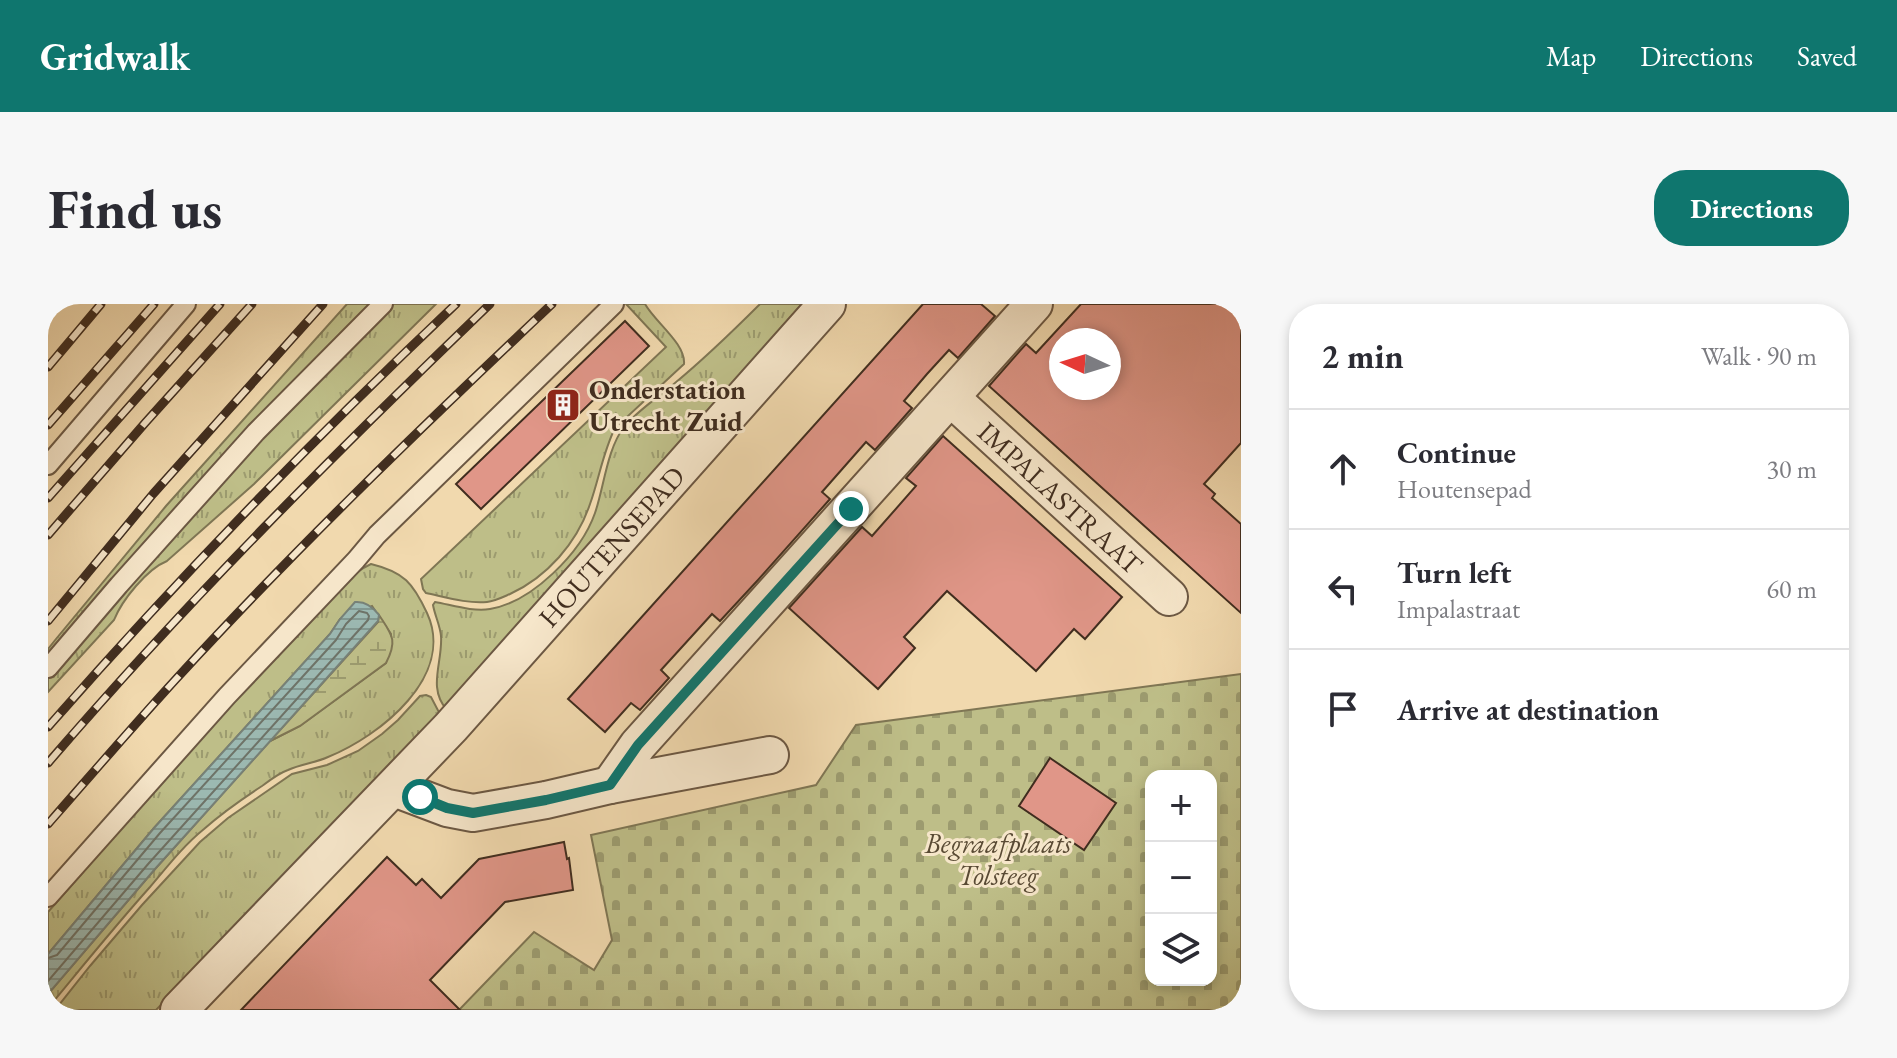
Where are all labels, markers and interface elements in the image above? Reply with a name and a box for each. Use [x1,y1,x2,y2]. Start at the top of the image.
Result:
text: Gridwalk [40,32,190,81]
text: Map [1546,38,1596,74]
text: Directions [1640,38,1753,74]
text: Saved [1797,38,1857,74]
button: Directions [1654,170,1849,246]
text: Find us [48,172,222,245]
north arrow [1049,328,1121,400]
text: 2 min [1321,334,1404,378]
text: Walk · 90 m [1701,339,1817,373]
place label: Onderstation Utrecht Zuid [589,371,746,439]
building icon: Onderstation Utrecht Zuid [544,386,582,424]
street label: IMPALASTRAAT [970,413,1150,582]
text: Continue [1397,433,1516,472]
icon: ahead [1321,447,1365,491]
text: 30 m [1767,452,1817,486]
street label: HOUTENSEPAD [530,458,693,635]
text: Houtensepad [1397,472,1532,506]
route end [833,491,869,527]
text: Turn left [1397,553,1511,592]
icon: left [1321,567,1365,611]
text: 60 m [1767,572,1817,606]
text: Impalastraat [1397,592,1520,626]
icon: arrive [1321,687,1365,731]
text: Arrive at destination [1397,690,1659,729]
map controls [1145,770,1217,986]
button: + [1145,770,1217,842]
route start [402,779,438,815]
park label: Begraafplaats Tolsteeg [924,825,1071,893]
button: − [1145,842,1217,914]
button: layers [1145,914,1217,986]

